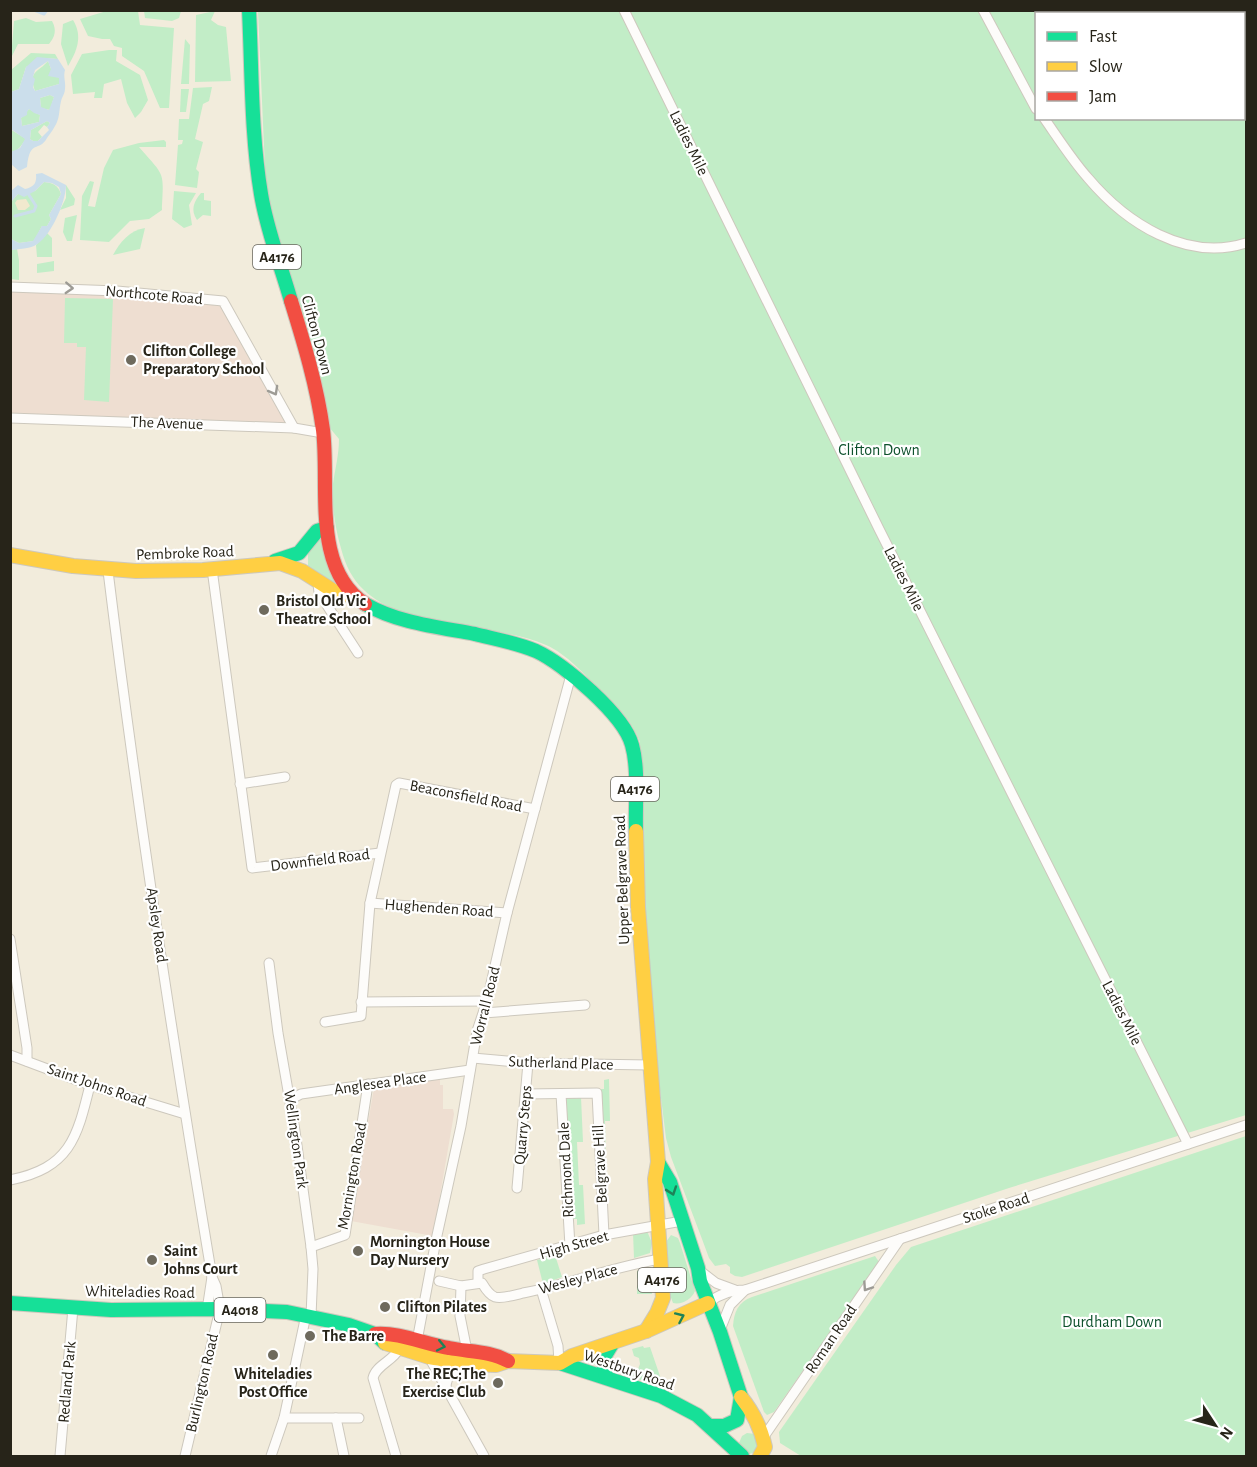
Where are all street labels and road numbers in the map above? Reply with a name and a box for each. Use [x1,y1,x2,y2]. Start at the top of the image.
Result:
street label: Ladies Mile [666,108,712,178]
road number: A4176 [253,245,301,269]
street label: Northcote Road [105,283,203,307]
street label: Clifton Down [299,294,335,376]
street label: The Avenue [130,414,204,432]
street label: Pembroke Road [136,543,234,563]
street label: Ladies Mile [881,544,927,614]
street label: Beaconsfield Road [408,777,524,815]
road number: A4176 [611,777,659,801]
street label: Upper Belgrave Road [612,815,632,945]
street label: Downfield Road [269,846,371,874]
street label: Apsley Road [143,886,170,964]
street label: Hughenden Road [384,896,494,920]
street label: Worrall Road [467,965,503,1047]
street label: Ladies Mile [1099,978,1145,1048]
street label: Sutherland Place [508,1053,614,1073]
street label: Saint Johns Road [45,1061,149,1109]
street label: Anglesea Place [333,1069,427,1097]
street label: Quarry Steps [512,1085,535,1165]
street label: Wellington Park [281,1088,311,1190]
street label: Mornington Road [335,1121,369,1231]
street label: Richmond Dale [556,1122,576,1218]
street label: Belgrave Hill [590,1124,610,1204]
street label: Stoke Road [961,1190,1031,1226]
street label: High Street [538,1227,610,1263]
street label: Wesley Place [537,1261,619,1298]
road number: A4176 [638,1268,686,1292]
street label: Whiteladies Road [85,1283,195,1301]
road number: A4018 [214,1298,266,1322]
street label: Roman Road [802,1302,860,1376]
street label: Burlington Road [183,1332,221,1434]
street label: Redland Park [55,1340,79,1424]
street label: Westbury Road [581,1347,676,1394]

